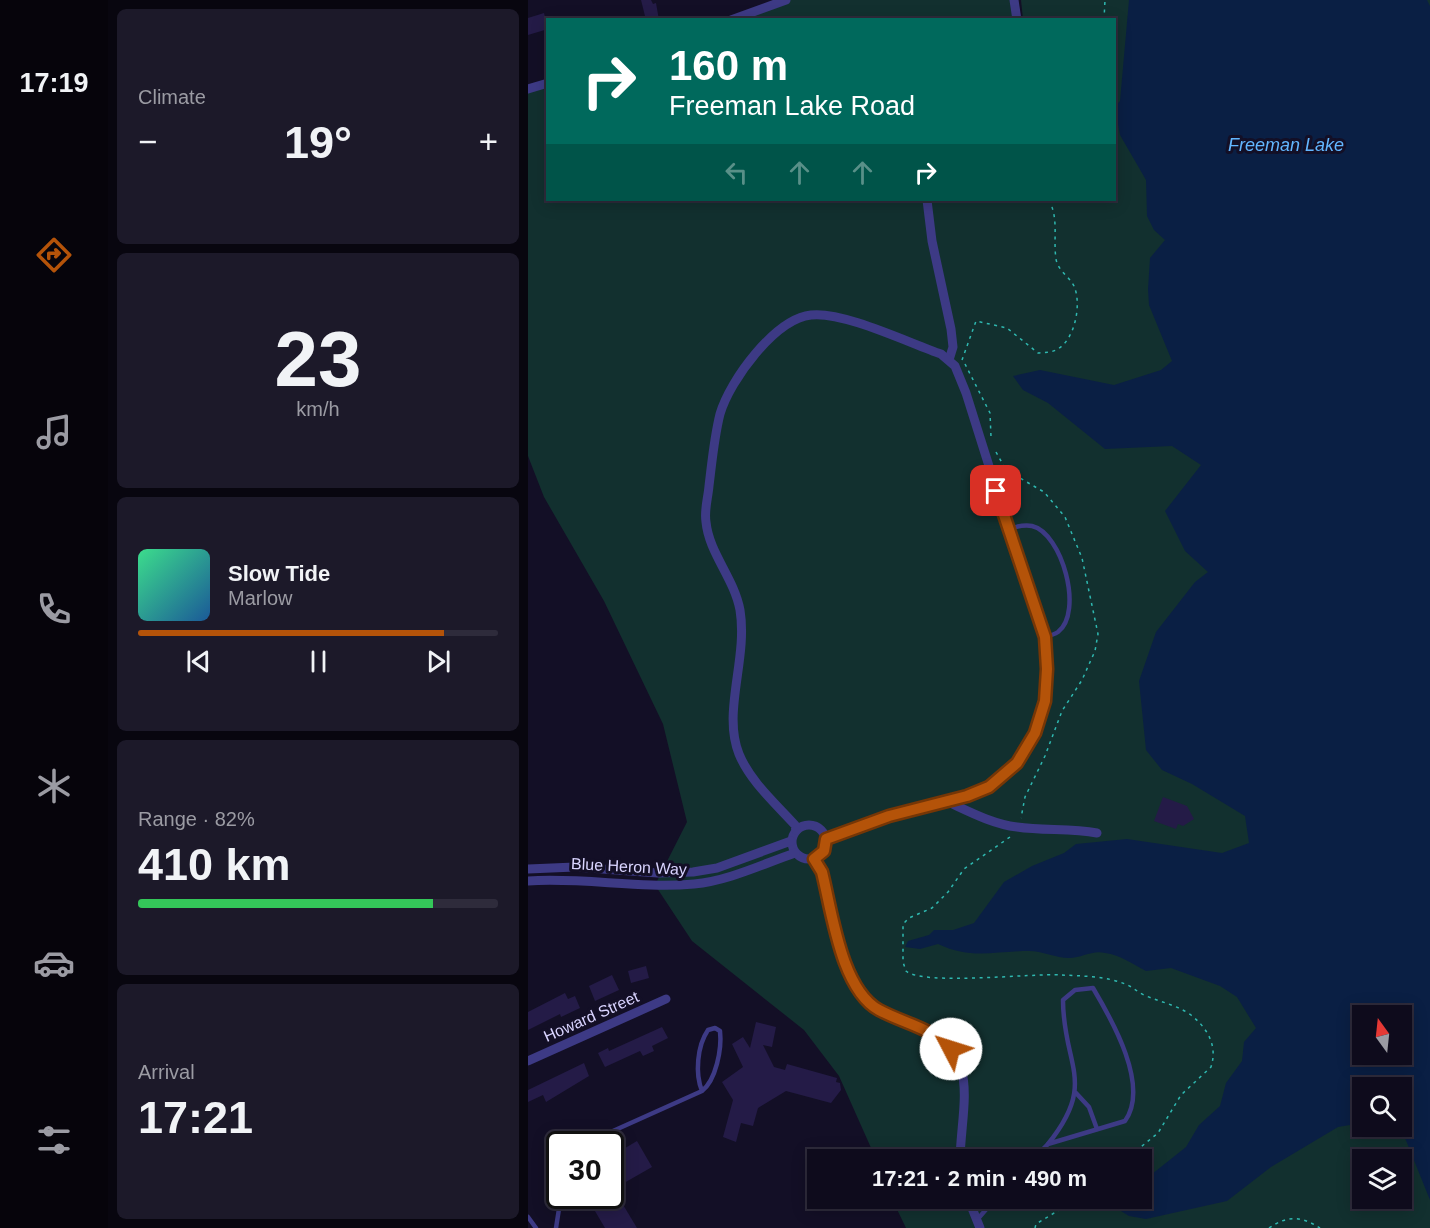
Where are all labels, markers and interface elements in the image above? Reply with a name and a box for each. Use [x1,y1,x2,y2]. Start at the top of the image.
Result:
icon: right [570,42,648,120]
text: 160 m [669,42,788,89]
text: 17:19 [19,68,89,98]
text: Climate [138,86,206,108]
text: Freeman Lake Road [669,91,915,121]
text: 19° [284,117,352,168]
text: − [138,123,157,160]
text: + [479,123,498,160]
water label: Freeman Lake [1228,135,1344,155]
icon: left [720,156,753,189]
icon: ahead [783,156,816,189]
icon: ahead [846,156,879,189]
icon: right [909,156,942,189]
icon: directions [33,234,75,276]
text: 23 [275,315,361,403]
text: km/h [296,398,340,420]
icon: music [33,411,75,453]
pin [970,465,1021,516]
icon: arrive [979,474,1012,507]
text: Slow Tide [228,561,330,586]
text: Marlow [228,587,292,609]
icon: phone [33,588,75,630]
icon: previous [182,645,215,678]
icon: pause [302,645,335,678]
icon: next [422,645,455,678]
icon: climate [33,765,75,807]
text: Range · 82% [138,808,255,830]
text: 410 km [138,839,291,890]
street label: Blue Heron Way [571,855,687,878]
icon: car [33,942,75,984]
street label: Howard Street [541,988,642,1045]
north arrow [1352,1005,1412,1065]
map controls [1352,1005,1412,1209]
position arrow [919,1017,983,1081]
text: Arrival [138,1061,195,1083]
button: search [1352,1077,1412,1137]
text: 17:21 [138,1092,253,1143]
icon: filters [33,1119,75,1161]
speed limit sign: 30 [546,1131,624,1209]
button: layers [1352,1149,1412,1209]
text: 17:21 · 2 min · 490 m [872,1166,1087,1191]

